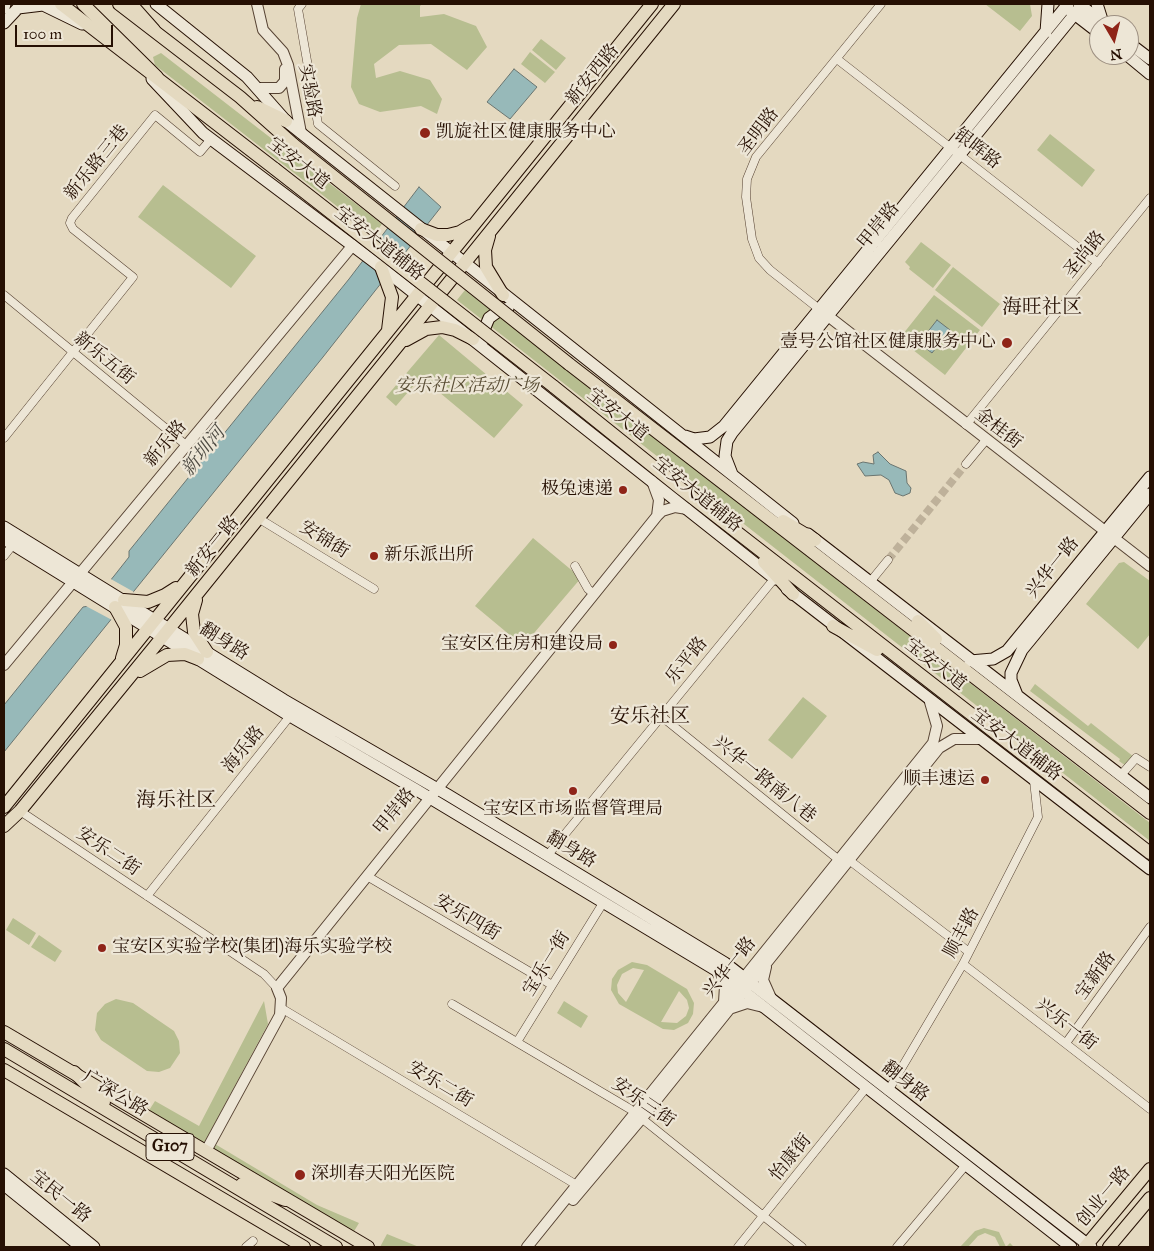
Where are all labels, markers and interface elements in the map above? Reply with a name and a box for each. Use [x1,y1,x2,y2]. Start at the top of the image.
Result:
scale bar [18,15,115,47]
north arrow [1089,15,1139,65]
text: 100 m [23,25,62,43]
street label: 新安西路 [562,40,624,110]
text: N [1109,45,1123,64]
street label: 实验路 [293,62,325,120]
street label: 圣明路 [734,104,784,160]
street label: 新乐路三巷 [60,121,134,205]
place label: 凯旋社区健康服务中心 [436,122,616,144]
street label: 银晖路 [949,124,1005,174]
marker: 凯旋社区健康服务中心 [418,126,432,140]
street label: 宝安大道 [263,133,333,195]
street label: 甲岸路 [854,198,904,254]
street label: 宝安大道辅路 [330,202,428,286]
street label: 圣尚路 [1060,227,1110,283]
district label: 海旺社区 [1002,296,1082,320]
street label: 新乐五街 [69,328,139,390]
place label: 壹号公馆社区健康服务中心 [780,332,996,354]
marker: 壹号公馆社区健康服务中心 [1000,336,1014,350]
park label: 安乐社区活动广场 [395,376,539,398]
street label: 宝安大道 [582,384,652,446]
street label: 金桂街 [970,404,1026,454]
street label: 新乐路 [140,416,192,472]
water label: 新圳河 [177,423,231,481]
street label: 宝安大道辅路 [648,453,746,537]
place label: 极兔速递 [541,479,613,501]
marker: 极兔速递 [617,484,629,496]
street label: 新安一路 [182,512,244,582]
street label: 安锦街 [295,517,353,563]
street label: 兴华一路 [1022,533,1084,603]
place label: 新乐派出所 [384,545,474,567]
marker: 新乐派出所 [368,550,380,562]
street label: 翻身路 [195,619,253,665]
street label: 乐平路 [662,633,712,689]
place label: 宝安区住房和建设局 [441,634,603,656]
street label: 宝安大道 [900,634,970,696]
marker: 宝安区住房和建设局 [607,639,619,651]
street label: 宝安大道辅路 [966,704,1066,786]
district label: 安乐社区 [610,705,690,729]
street label: 海乐路 [219,722,269,778]
street label: 兴华一路南八巷 [708,732,820,828]
place label: 顺丰速运 [903,769,975,791]
marker: 顺丰速运 [979,774,991,786]
street label: 甲岸路 [370,784,420,840]
marker: 宝安区市场监督管理局 [567,785,579,797]
district label: 海乐社区 [136,789,216,813]
place label: 宝安区市场监督管理局 [483,799,663,821]
street label: 安乐二街 [72,823,144,881]
street label: 翻身路 [542,827,600,873]
street label: 安乐四街 [431,890,503,946]
street label: 顺丰路 [940,904,984,962]
street label: 宝乐一街 [519,928,575,1000]
street label: 兴华一路 [699,933,761,1003]
place label: 宝安区实验学校(集团)海乐实验学校 [112,937,392,959]
marker: 宝安区实验学校(集团)海乐实验学校 [96,942,108,954]
street label: 宝新路 [1071,948,1121,1004]
street label: 兴乐一街 [1031,994,1101,1056]
street label: 安乐二街 [404,1057,476,1113]
street label: 翻身路 [877,1057,933,1107]
street label: 广深公路 [79,1066,151,1122]
street label: 安乐三街 [607,1074,679,1132]
street label: 怡康街 [766,1130,816,1186]
road number: G107 [146,1134,194,1160]
street label: 创业一路 [1073,1162,1135,1232]
place label: 深圳春天阳光医院 [311,1164,455,1186]
street label: 宝民一路 [25,1166,95,1228]
marker: 深圳春天阳光医院 [293,1168,307,1182]

